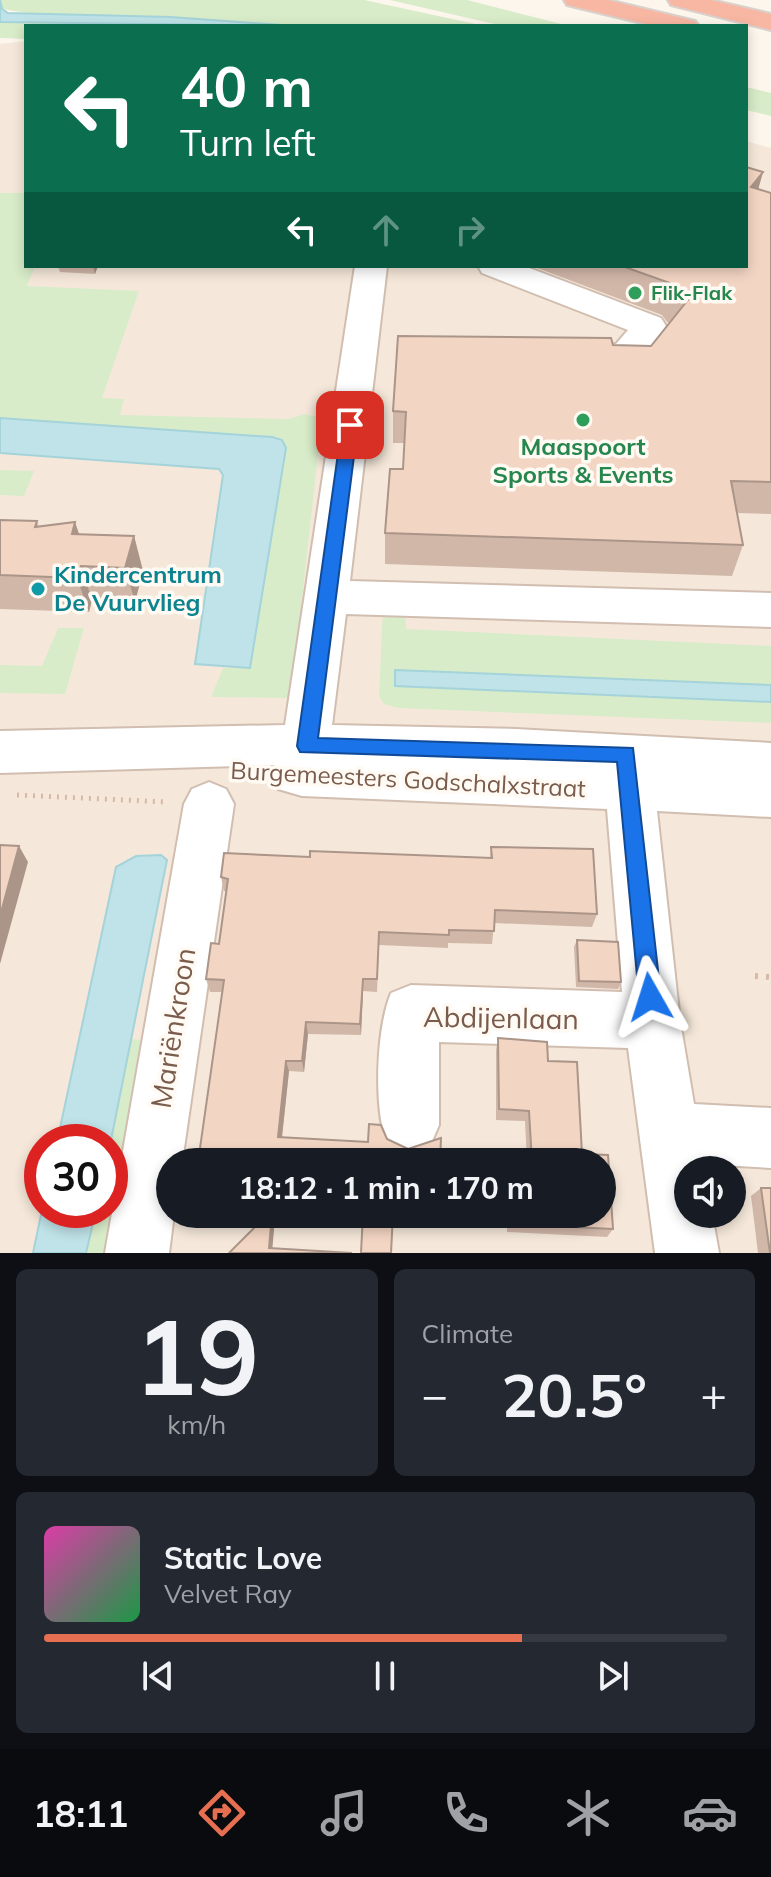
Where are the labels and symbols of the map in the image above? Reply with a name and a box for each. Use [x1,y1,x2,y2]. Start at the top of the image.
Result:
place label: Flik-Flak [651,280,733,305]
marker: Flik-Flak [626,284,644,302]
pin [316,391,384,459]
marker: Maaspoort Sports & Events [574,411,592,429]
place label: Maaspoort Sports & Events [492,431,674,489]
place label: Kindercentrum De Vuurvlieg [54,559,222,617]
marker: Kindercentrum De Vuurvlieg [29,580,47,598]
street label: Burgemeesters Godschalxstraat [230,755,586,803]
street label: Mariënkroon [143,945,202,1111]
position arrow [608,955,692,1039]
street label: Abdijenlaan [423,999,579,1036]
speed limit sign: 30 [24,1124,128,1228]

